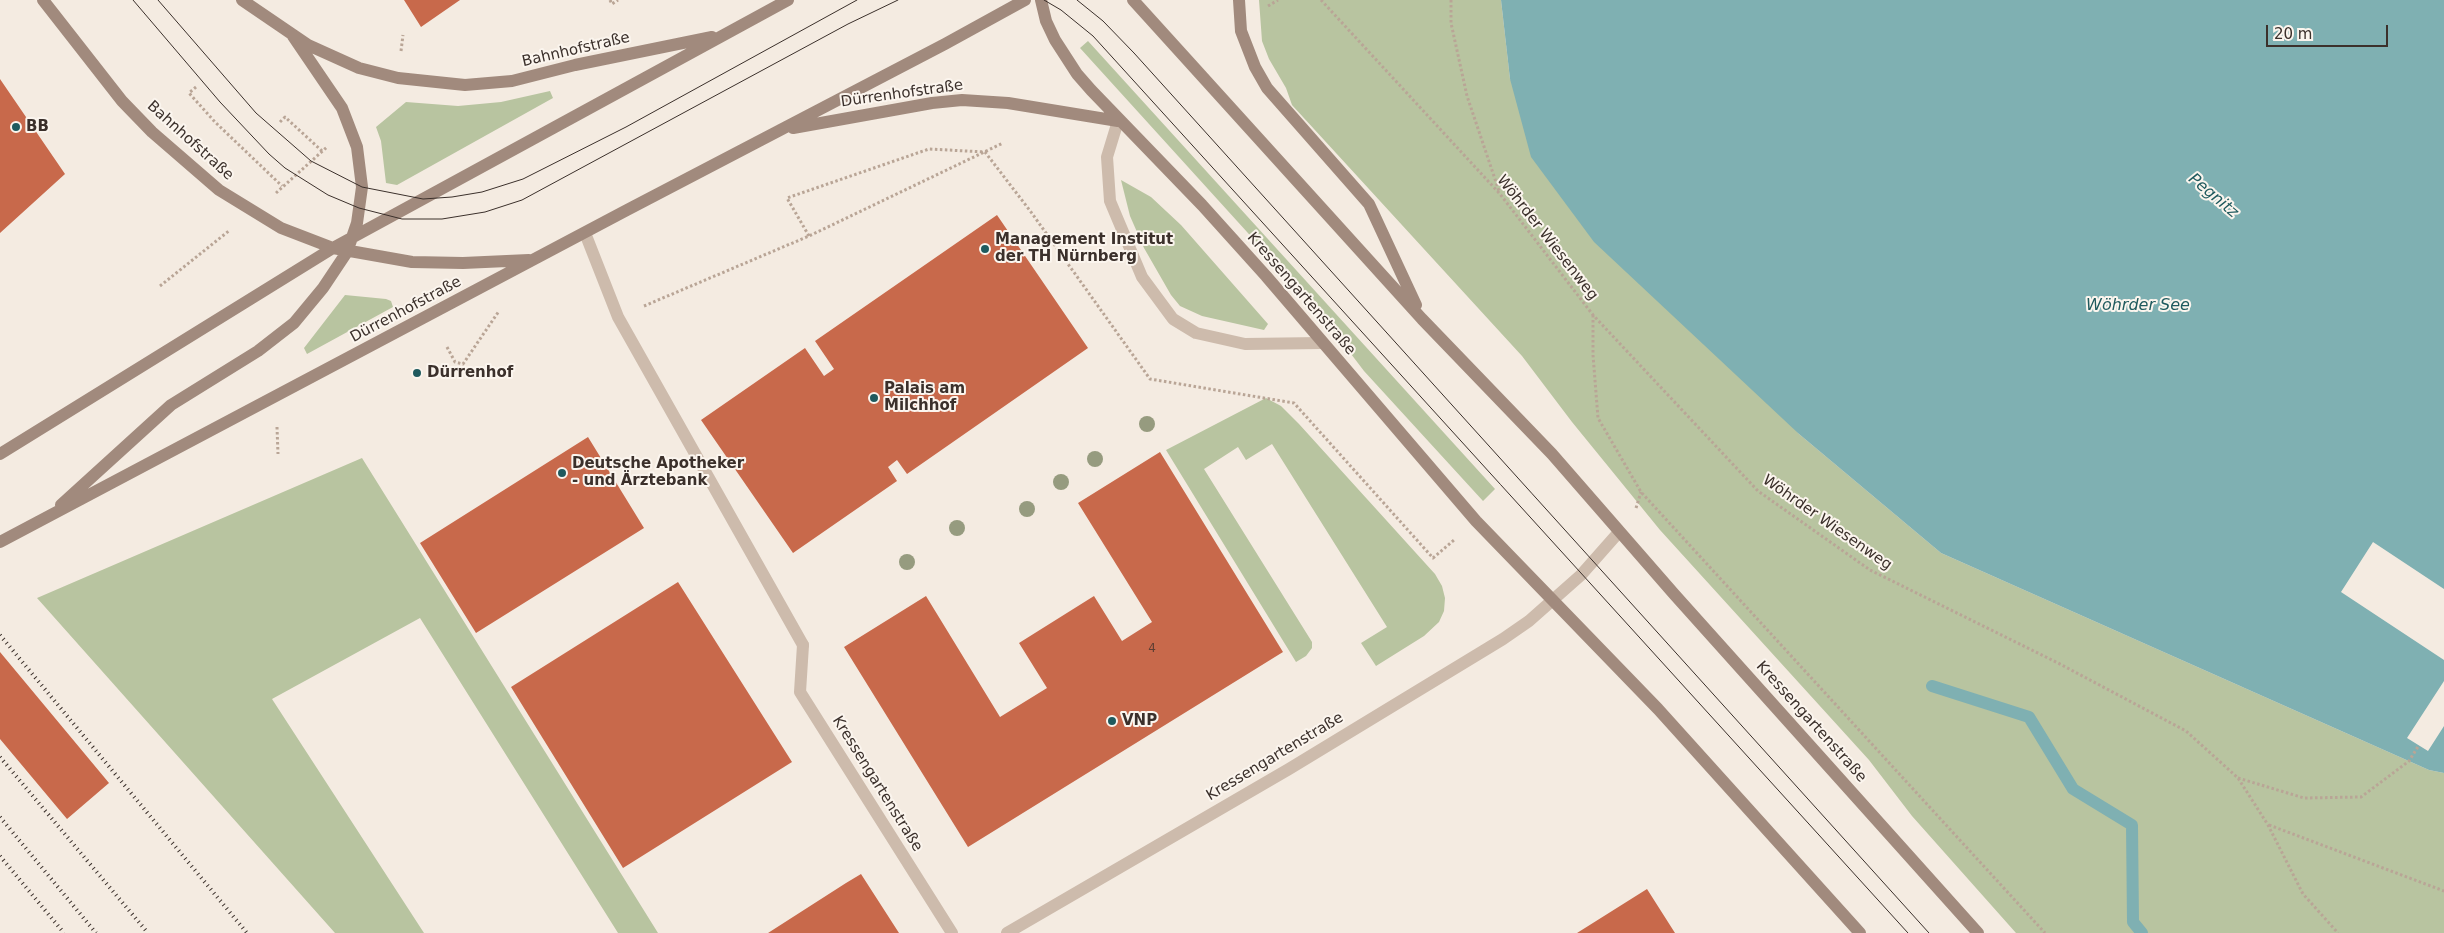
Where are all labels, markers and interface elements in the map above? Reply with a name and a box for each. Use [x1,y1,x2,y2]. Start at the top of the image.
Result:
scale bar [2269,15,2392,47]
text: 20 m [2274,25,2312,43]
street label: Bahnhofstraße [520,29,632,71]
street label: Dürrenhofstraße [840,77,964,111]
street label: Bahnhofstraße [143,97,237,185]
place label: BB [26,118,49,136]
marker: BB [10,121,22,133]
water label: Pegnitz [2184,170,2242,222]
street label: Wöhrder Wiesenweg [1493,172,1601,304]
street label: Kressengartenstraße [1243,229,1359,359]
place label: Management Institut der TH Nürnberg [995,231,1173,266]
marker: Management Institut der TH Nürnberg [979,243,991,255]
street label: Dürrenhofstraße [347,273,465,347]
water label: Wöhrder See [2086,296,2190,316]
place label: Dürrenhof [427,364,513,382]
marker: Dürrenhof [411,367,423,379]
place label: Palais am Milchhof [884,380,965,415]
marker: Palais am Milchhof [868,392,880,404]
place label: Deutsche Apotheker - und Ärztebank [572,455,744,490]
marker: Deutsche Apotheker - und Ärztebank [556,467,568,479]
street label: Wöhrder Wiesenweg [1759,472,1895,574]
house number: 4 [1148,642,1156,656]
street label: Kressengartenstraße [1752,658,1870,786]
street label: Kressengartenstraße [1203,709,1347,805]
place label: VNP [1122,712,1157,730]
street label: Kressengartenstraße [828,713,926,855]
marker: VNP [1106,715,1118,727]

